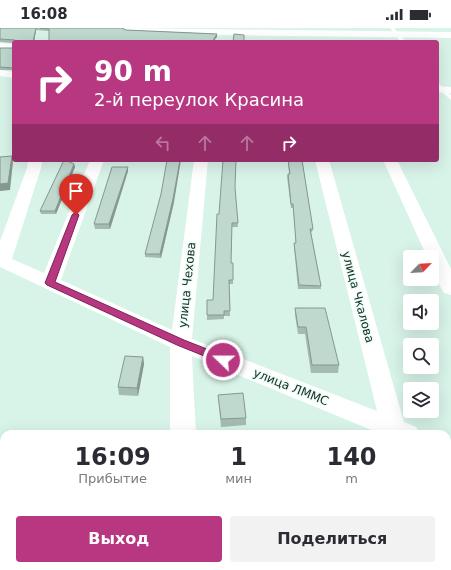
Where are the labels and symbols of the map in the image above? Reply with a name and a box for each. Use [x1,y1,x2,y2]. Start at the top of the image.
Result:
pin [59,174,93,215]
street label: улица Чехова [176,241,198,329]
street label: улица Чкалова [339,250,377,344]
north arrow [403,250,439,286]
position arrow [202,339,244,381]
street label: улица ЛММС [251,366,331,408]

